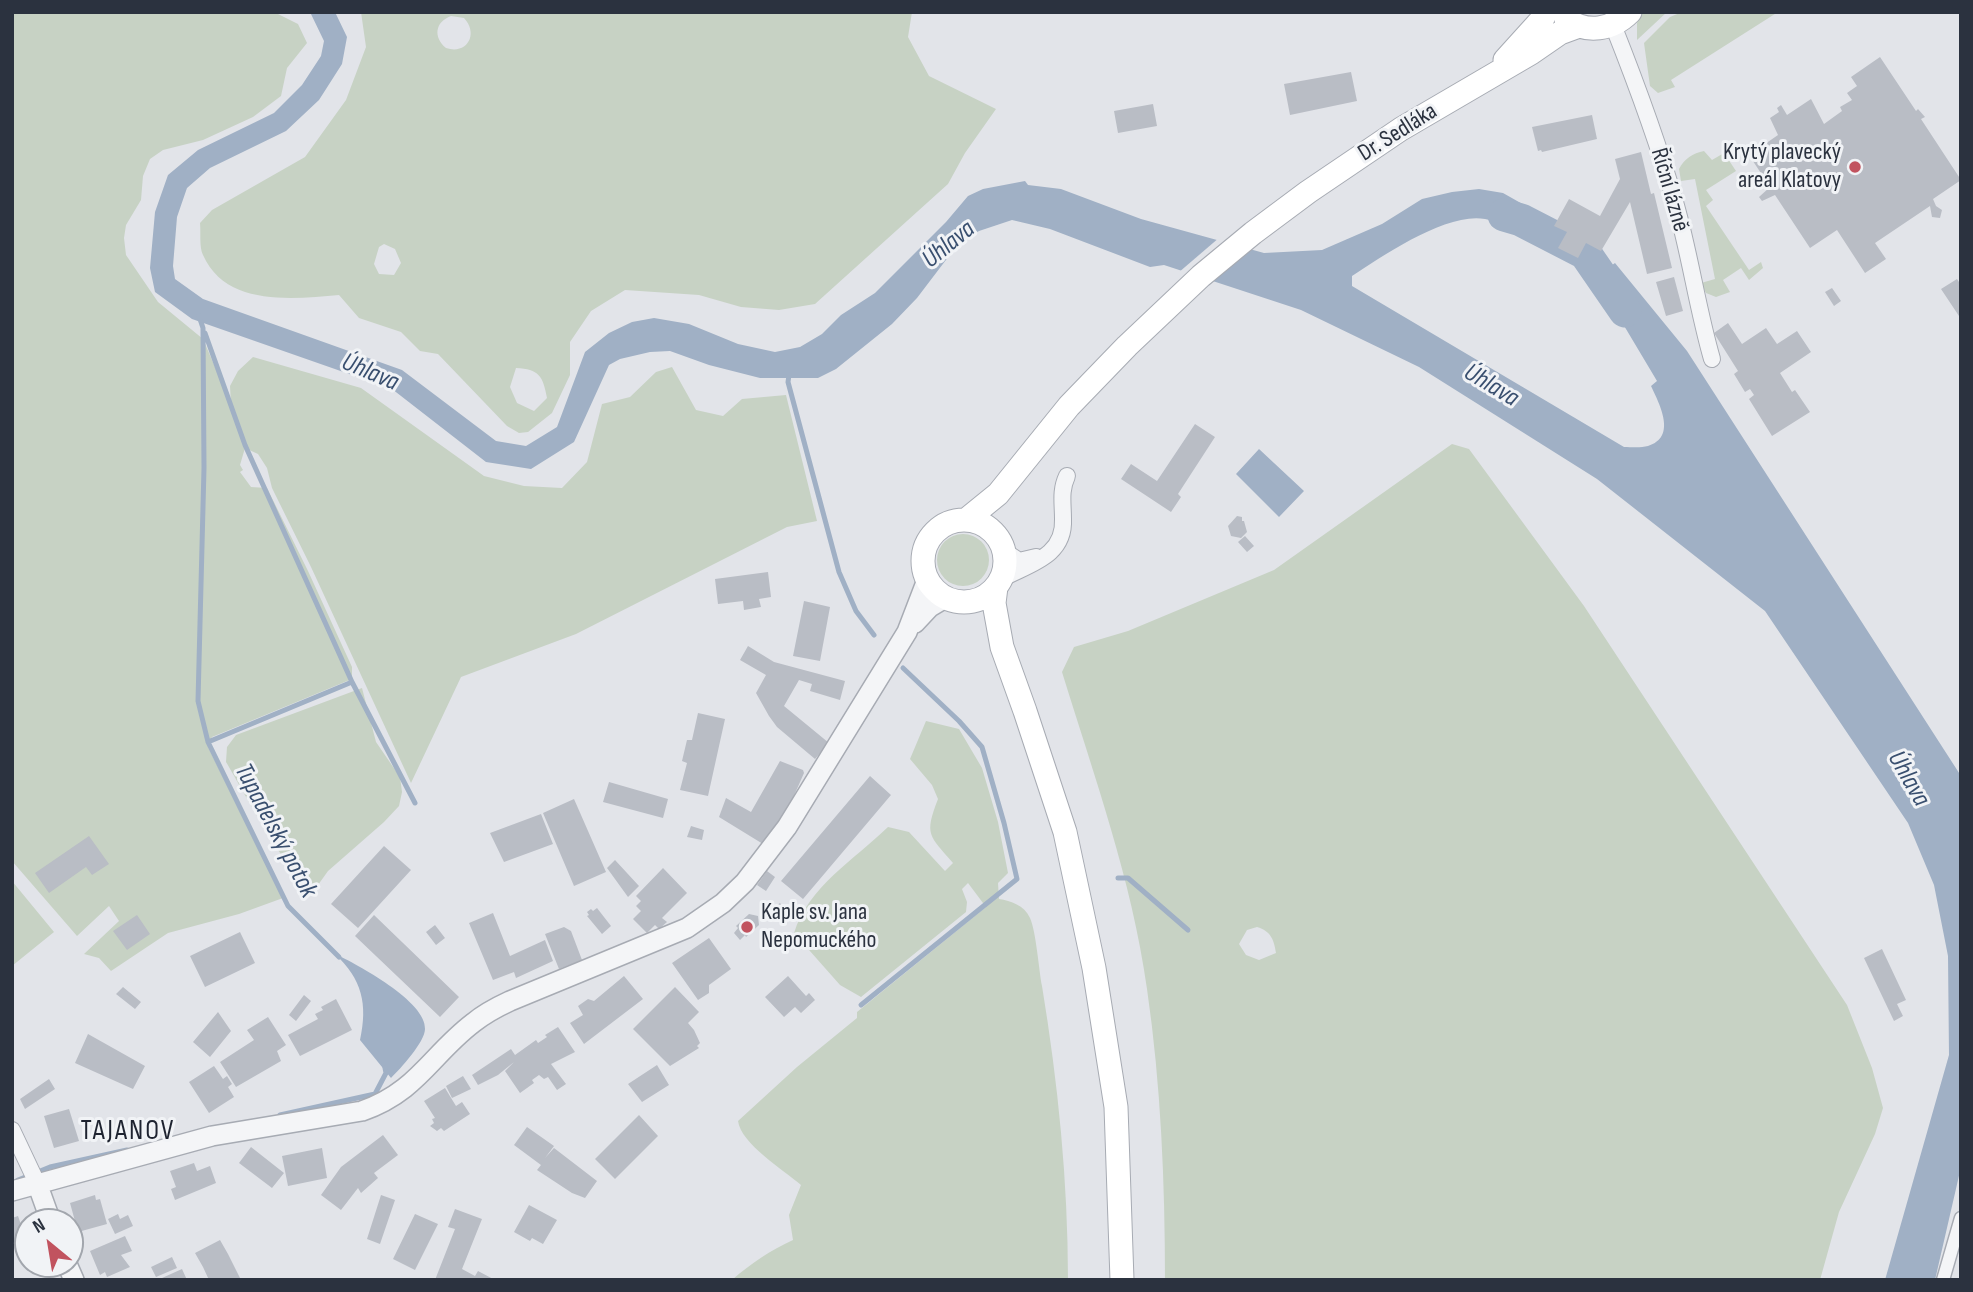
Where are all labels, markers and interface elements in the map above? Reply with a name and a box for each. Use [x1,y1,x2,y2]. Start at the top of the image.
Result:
street label: Dr. Sedláka [1353,98,1443,168]
place label: Krytý plavecký areál Klatovy [1723,139,1841,195]
street label: Říční lázně [1643,145,1695,235]
marker: Krytý plavecký areál Klatovy [1847,159,1863,175]
water label: Úhlava [916,214,982,276]
water label: Úhlava [337,347,403,399]
water label: Úhlava [1458,357,1524,415]
water label: Úhlava [1880,746,1936,812]
water label: Tupadelský potok [227,759,323,903]
place label: Kaple sv. Jana Nepomuckého [761,899,876,955]
marker: Kaple sv. Jana Nepomuckého [739,919,755,935]
district label: TAJANOV [81,1115,175,1149]
north arrow [14,1208,84,1278]
text: N [29,1214,49,1239]

